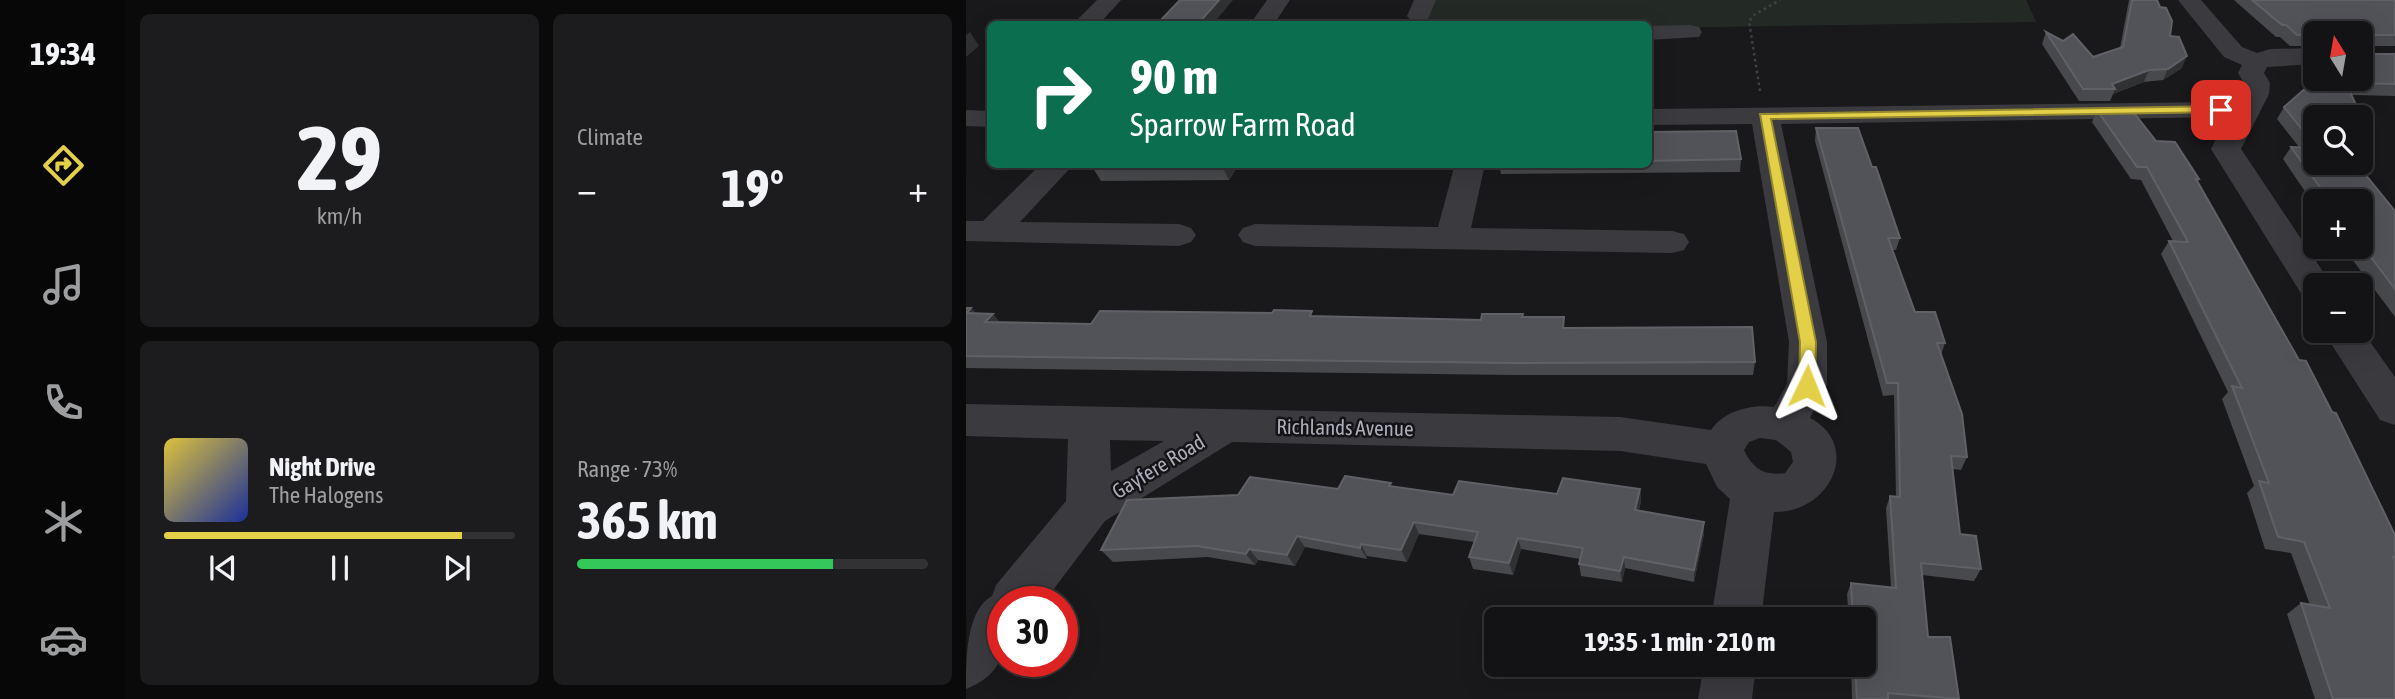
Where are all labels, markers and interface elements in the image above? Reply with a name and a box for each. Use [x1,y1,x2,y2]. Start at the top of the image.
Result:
north arrow [2303,21,2373,91]
map controls [2303,21,2373,343]
text: 19:34 [30,35,96,72]
text: 90 m [1130,48,1218,104]
icon: right [1015,49,1106,140]
pin [2191,80,2251,140]
icon: arrive [2202,91,2240,129]
text: 29 [297,105,382,209]
button: search [2303,105,2373,175]
text: Sparrow Farm Road [1130,106,1356,143]
text: Climate [577,124,643,150]
icon: directions [39,141,88,190]
text: 19° [721,158,784,218]
text: − [577,167,597,210]
text: + [908,167,928,210]
button: + [2303,189,2373,259]
text: km/h [317,203,362,229]
icon: music [39,260,88,309]
button: − [2303,273,2373,343]
position arrow [1770,349,1844,423]
icon: phone [39,378,88,427]
street label: Richlands Avenue [1276,414,1414,440]
street label: Gayfere Road [1107,429,1209,503]
text: Night Drive [269,452,376,482]
text: Range · 73% [577,456,677,482]
text: The Halogens [269,482,383,508]
text: 365 km [577,490,718,550]
icon: climate [39,497,88,546]
icon: previous [204,549,242,587]
icon: pause [321,549,359,587]
icon: next [438,549,476,587]
speed limit sign: 30 [987,586,1078,677]
icon: car [39,615,88,664]
text: 19:35 · 1 min · 210 m [1585,627,1775,657]

